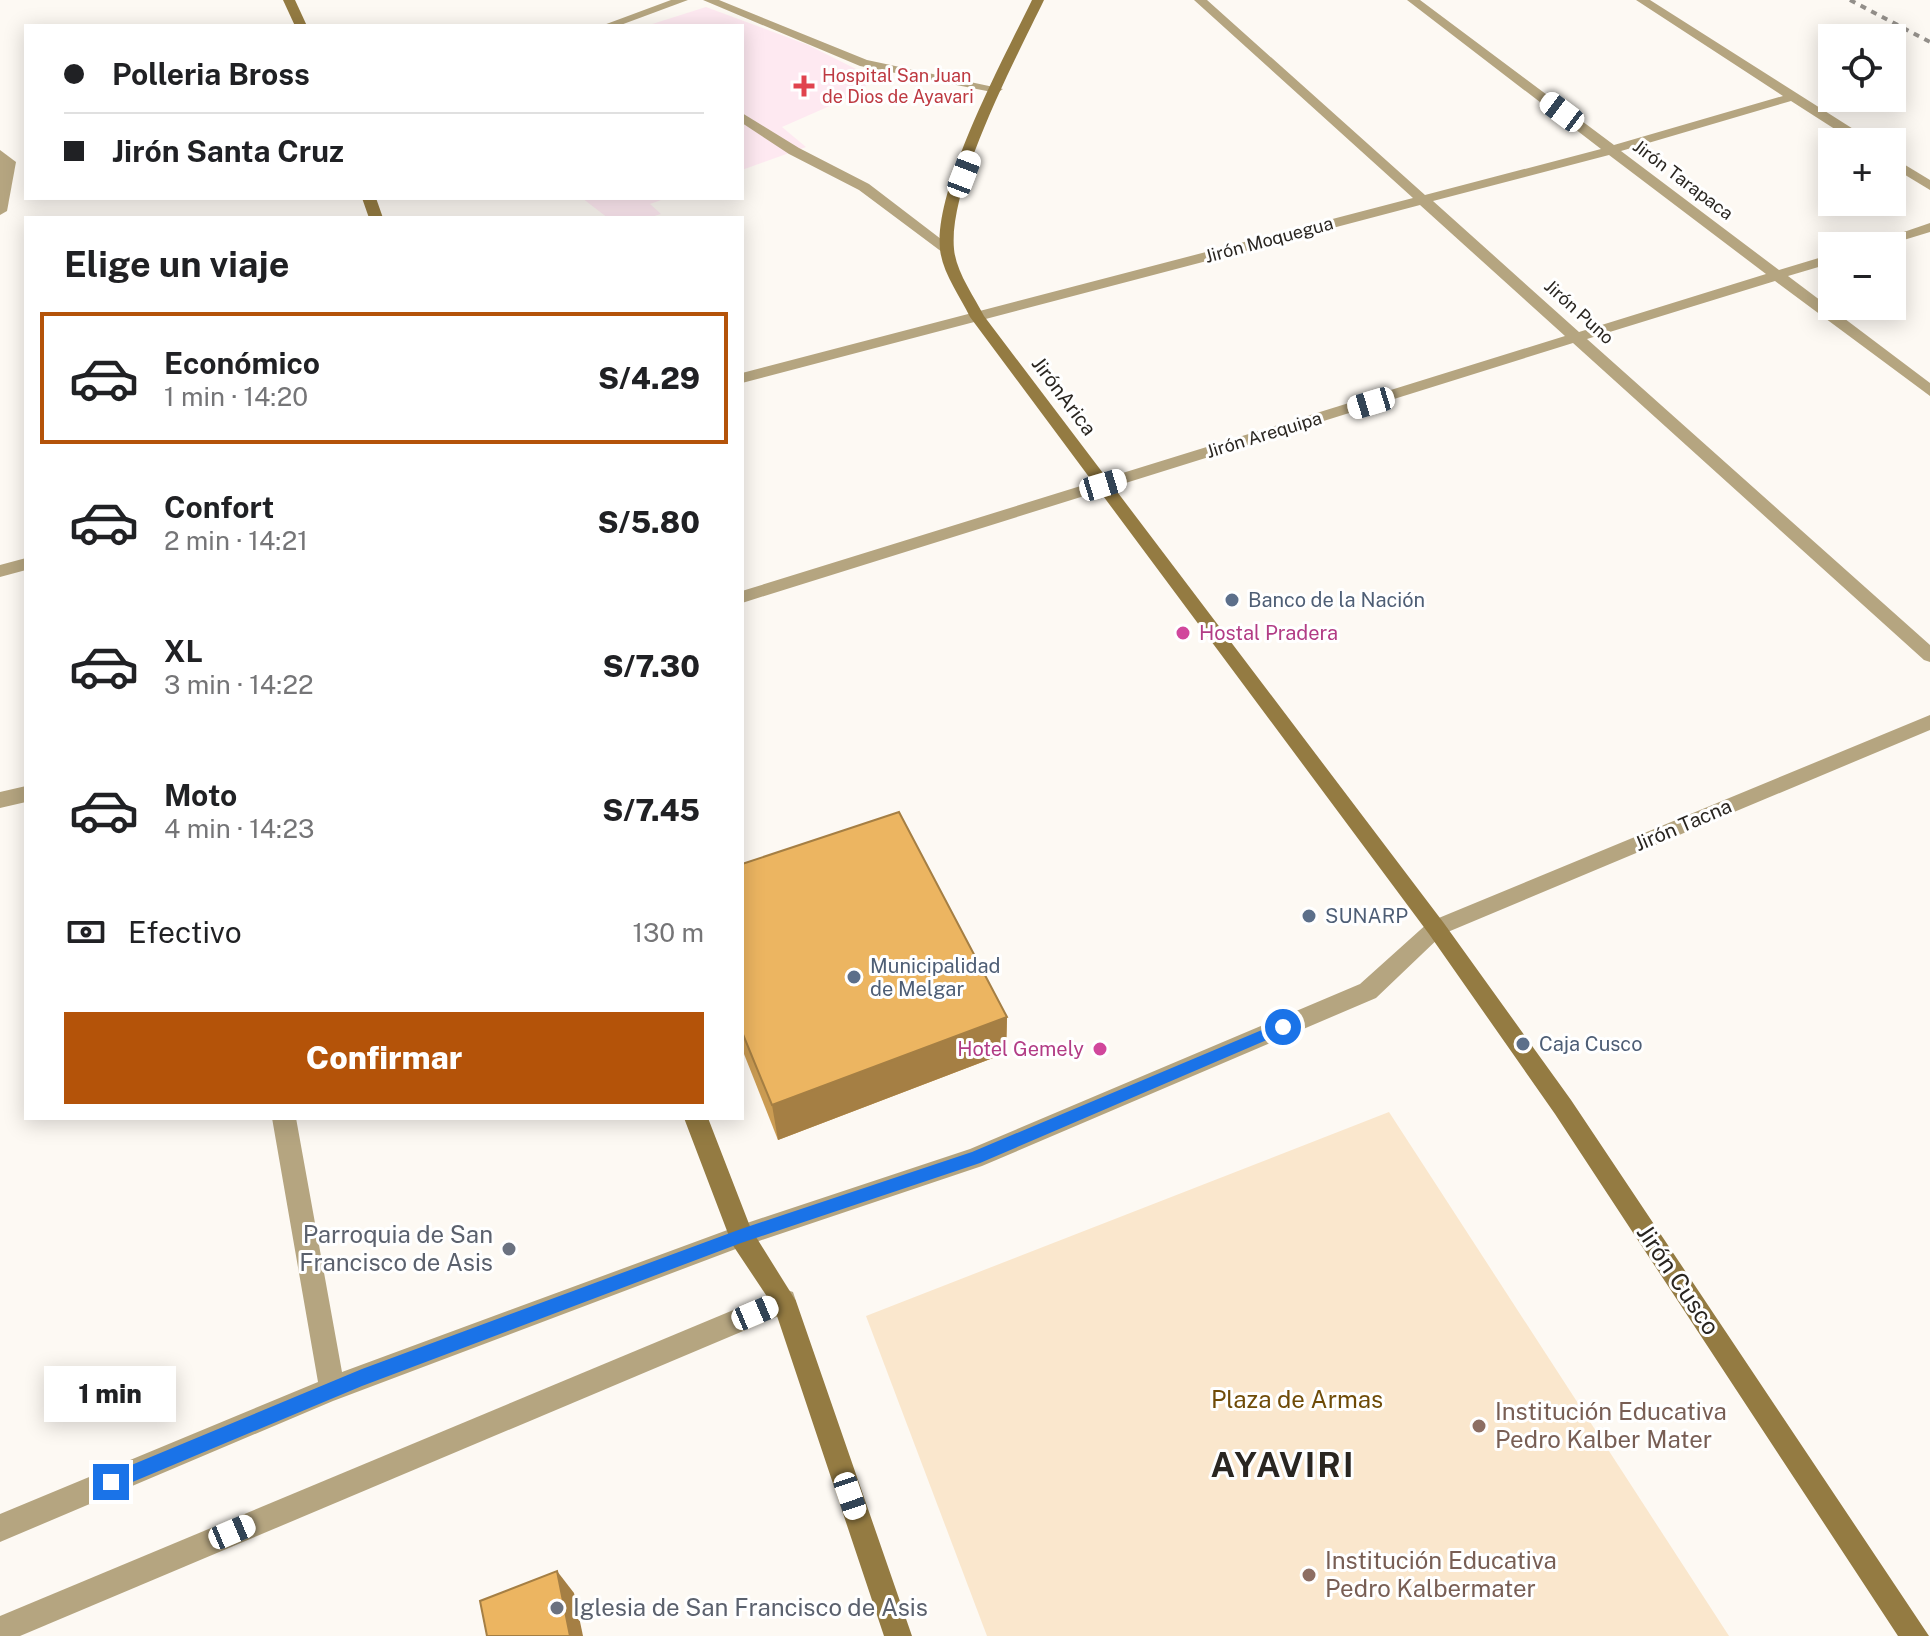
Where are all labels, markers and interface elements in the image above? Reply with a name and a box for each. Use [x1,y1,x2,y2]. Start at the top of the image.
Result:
map controls [1818,24,1906,320]
button: locate [1818,24,1906,112]
text: Polleria Bross [112,56,310,92]
place label: Hospital San Juan de Dios de Ayavari [822,65,974,107]
marker: Hospital San Juan de Dios de Ayavari [793,75,815,97]
car [1536,88,1588,136]
button: + [1818,128,1906,216]
text: Jirón Santa Cruz [112,133,344,169]
street label: Jirón Tarapaca [1629,135,1737,224]
car [944,147,984,201]
street label: Jirón Moquegua [1202,212,1335,267]
button: − [1818,232,1906,320]
text: Elige un viaje [64,243,289,285]
street label: Jirón Puno [1540,275,1618,348]
icon: car [68,342,140,414]
text: Económico [164,345,320,381]
street label: JirónArica [1027,352,1101,440]
text: S/4.29 [598,360,700,396]
text: 1 min · 14:20 [164,381,308,412]
car [1345,385,1397,421]
street label: Jirón Arequipa [1204,407,1324,462]
car [1077,467,1129,503]
icon: car [68,486,140,558]
text: Confort [164,489,274,525]
text: S/5.80 [597,504,700,540]
text: 2 min · 14:21 [164,525,308,556]
place label: Banco de la Nación [1248,588,1425,612]
marker: Banco de la Nación [1223,591,1241,609]
place label: Hostal Pradera [1199,621,1338,645]
marker: Hostal Pradera [1174,624,1192,642]
icon: car [68,630,140,702]
text: XL [164,633,203,669]
text: S/7.30 [602,648,700,684]
text: 3 min · 14:22 [164,669,314,700]
icon: car [68,774,140,846]
text: Moto [164,777,237,813]
text: S/7.45 [602,792,700,828]
street label: Jirón Tacna [1631,794,1735,856]
text: 4 min · 14:23 [164,813,314,844]
place label: SUNARP [1325,904,1408,928]
marker: SUNARP [1300,907,1318,925]
icon: cash [64,910,108,954]
text: Efectivo [128,914,242,950]
text: 130 m [632,917,704,948]
place label: Municipalidad de Melgar [870,954,1000,1001]
marker: Municipalidad de Melgar [845,968,863,986]
route start [1265,1009,1301,1045]
button: Confirmar [64,1012,704,1104]
place label: Caja Cusco [1539,1032,1642,1056]
marker: Caja Cusco [1514,1035,1532,1053]
place label: Hotel Gemely [957,1037,1084,1061]
marker: Hotel Gemely [1091,1040,1109,1058]
street label: Jirón Cusco [1632,1219,1726,1340]
place label: Parroquia de San Francisco de Asis [299,1220,493,1276]
marker: Parroquia de San Francisco de Asis [500,1240,518,1258]
car [728,1293,782,1333]
callout: 1 min [45,1366,177,1422]
text: 1 min [78,1378,142,1409]
park label: Plaza de Armas [1211,1385,1383,1413]
place label: Institución Educativa Pedro Kalber Mater [1495,1397,1727,1453]
marker: Institución Educativa Pedro Kalber Mater [1470,1417,1488,1435]
district label: AYAVIRI [1211,1445,1355,1485]
route end [93,1464,129,1500]
car [831,1469,869,1523]
car [205,1512,259,1552]
place label: Institución Educativa Pedro Kalbermater [1325,1546,1557,1602]
marker: Institución Educativa Pedro Kalbermater [1300,1566,1318,1584]
place label: Iglesia de San Francisco de Asis [573,1593,928,1621]
marker: Iglesia de San Francisco de Asis [548,1599,566,1617]

